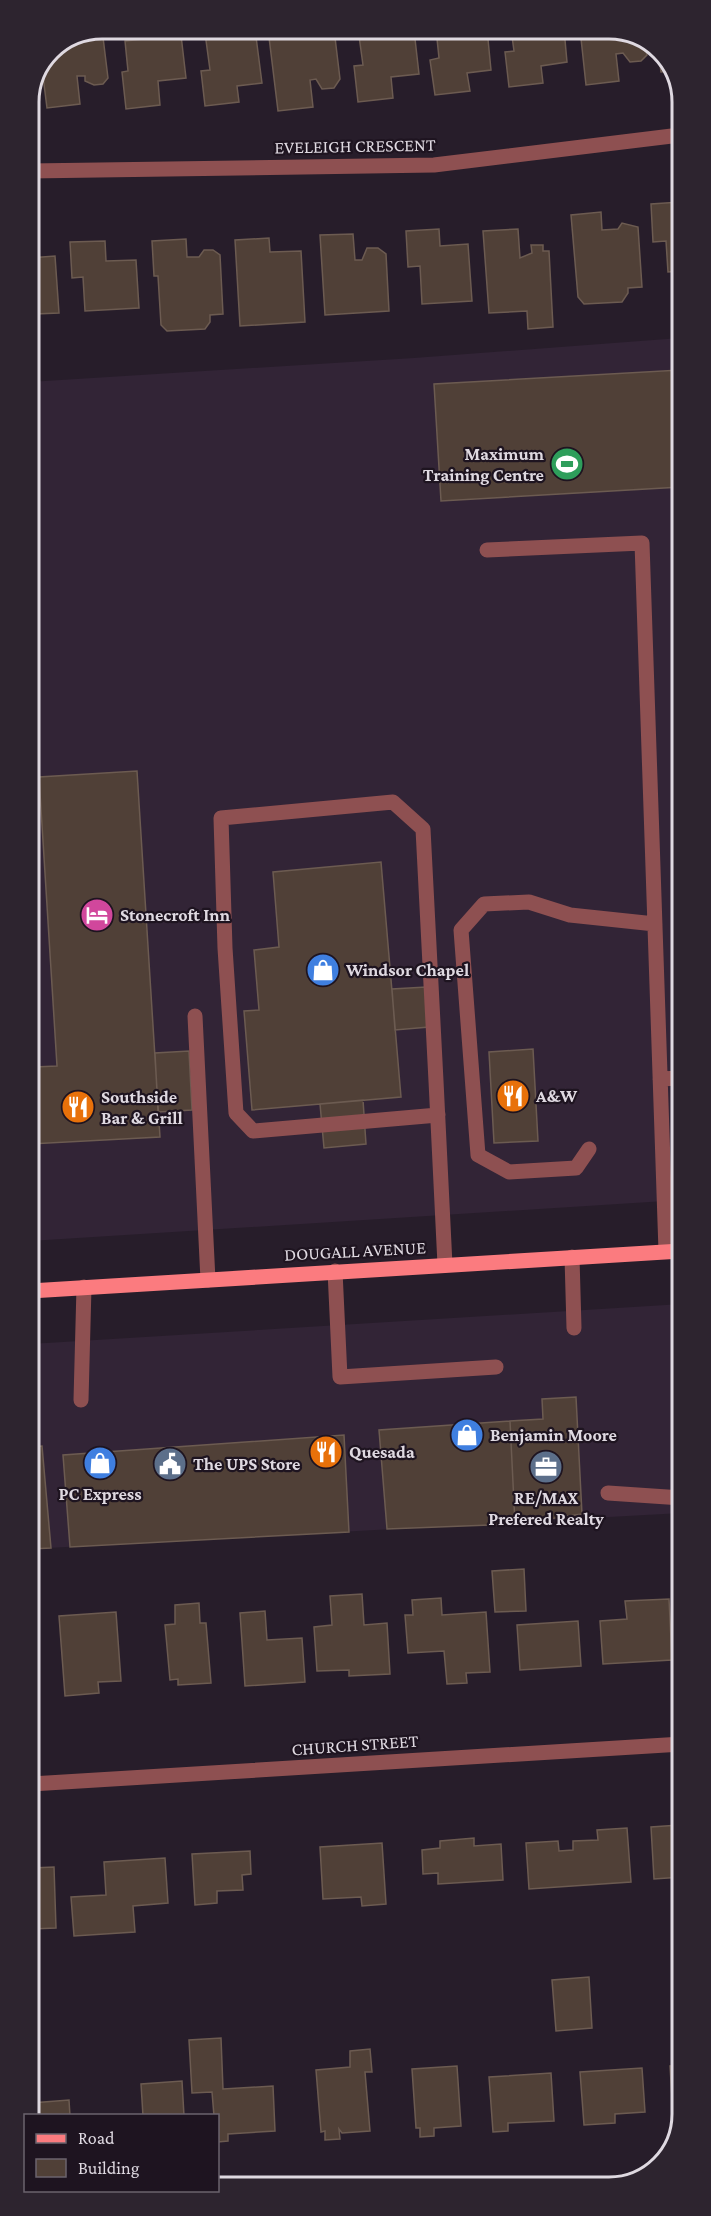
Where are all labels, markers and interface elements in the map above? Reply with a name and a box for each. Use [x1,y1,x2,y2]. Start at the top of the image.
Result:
street label: EVELEIGH CRESCENT [274,135,436,157]
place label: Maximum Training Centre [423,444,545,485]
sports icon: Maximum Training Centre [549,446,585,482]
hotel icon: Stonecroft Inn [79,897,115,933]
place label: Stonecroft Inn [120,905,231,925]
shop icon: Windsor Chapel [305,952,341,988]
place label: Windsor Chapel [345,960,469,980]
restaurant icon: A&W [495,1078,531,1114]
place label: A&W [535,1086,578,1106]
place label: Southside Bar & Grill [101,1087,183,1128]
restaurant icon: Southside Bar & Grill [60,1089,96,1125]
street label: DOUGALL AVENUE [284,1237,427,1265]
shop icon: Benjamin Moore [449,1417,485,1453]
place label: Benjamin Moore [490,1425,617,1446]
restaurant icon: Quesada [308,1434,344,1470]
place label: Quesada [349,1442,415,1462]
shop icon: PC Express [82,1445,118,1481]
public building icon: The UPS Store [152,1446,188,1482]
office icon: RE/MAX Prefered Realty [528,1449,564,1485]
place label: The UPS Store [193,1454,300,1474]
place label: PC Express [58,1484,142,1504]
place label: RE/MAX Prefered Realty [488,1488,604,1529]
street label: CHURCH STREET [291,1731,419,1759]
legend [24,2114,219,2192]
text: Road [78,2128,115,2148]
text: Building [78,2158,140,2178]

